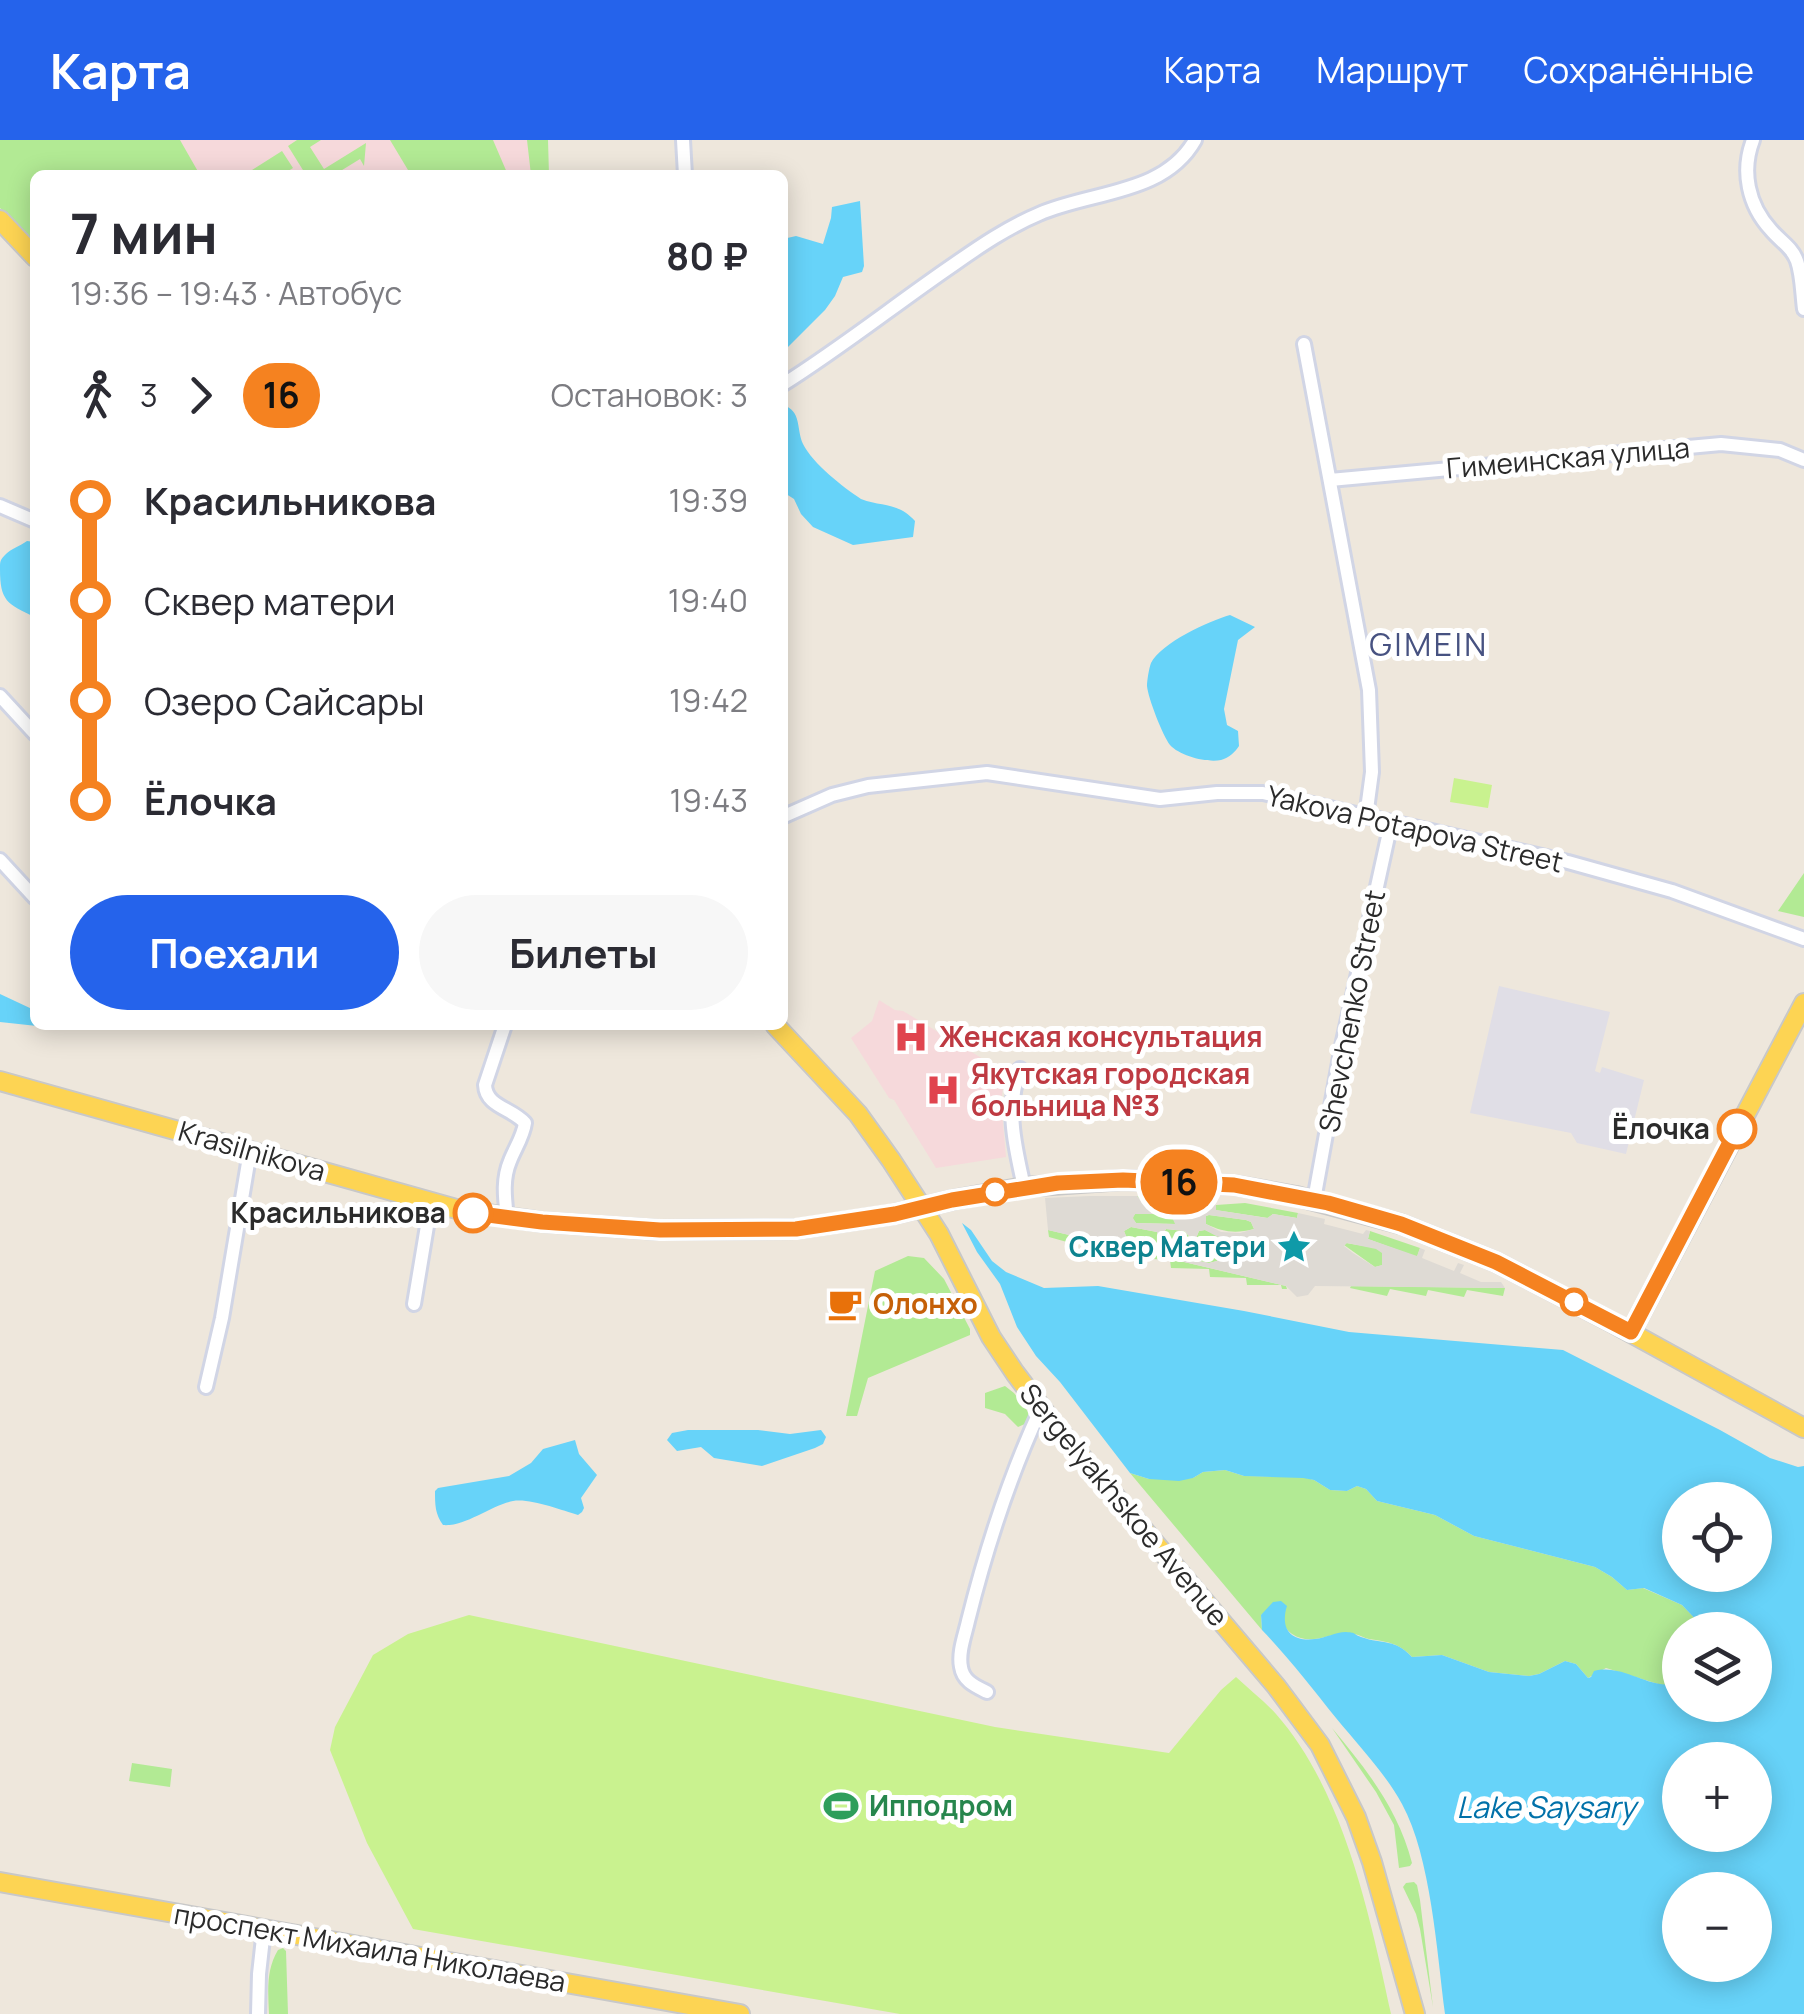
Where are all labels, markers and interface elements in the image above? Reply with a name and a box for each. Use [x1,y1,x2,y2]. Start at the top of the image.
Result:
text: Карта [50,38,191,103]
text: Карта [1164,46,1261,94]
text: Маршрут [1316,46,1469,94]
text: Сохранённые [1524,46,1754,94]
text: 7 мин [70,195,218,271]
text: 80 ₽ [666,229,748,281]
text: 19:36 – 19:43 · Автобус [70,271,402,315]
icon: walk [70,368,125,423]
icon: forward [173,368,228,423]
text: 16 [263,371,300,419]
text: 3 [140,373,158,417]
text: Остановок: 3 [551,373,748,417]
street label: Гимеинская улица [1445,427,1691,487]
text: Красильникова [144,474,436,526]
text: 19:39 [669,478,748,522]
text: Сквер матери [144,574,396,626]
text: 19:40 [668,578,748,622]
district label: GIMEIN [1369,622,1489,666]
text: Озеро Сайсары [144,674,425,726]
text: 19:42 [669,678,748,722]
text: Ёлочка [144,774,277,826]
street label: Yakova Potapova Street [1264,775,1567,881]
text: 19:43 [670,778,748,822]
street label: Shevchenko Street [1309,886,1393,1135]
button: Поехали [70,895,399,1010]
button: Билеты [419,895,748,1010]
place label: Женская консультация [939,1017,1263,1055]
hospital icon: Женская консультация [892,1018,930,1056]
place label: Якутская городская больница №3 [971,1054,1250,1124]
hospital icon: Якутская городская больница №3 [924,1071,962,1109]
place label: Ёлочка [1612,1109,1710,1147]
marker: Ёлочка [1718,1110,1756,1148]
street label: Krasilnikova [174,1111,330,1189]
line badge: 16 [1134,1150,1224,1214]
text: 16 [1160,1158,1198,1206]
unlabelled marker [982,1179,1008,1205]
place label: Красильникова [231,1193,446,1231]
marker: Красильникова [454,1194,492,1232]
place label: Сквер Матери [1069,1227,1266,1265]
place icon: Сквер Матери [1275,1228,1313,1266]
place label: Олонхо [873,1284,978,1322]
cafe icon: Олонхо [826,1285,864,1323]
unlabelled marker [1561,1289,1587,1315]
street label: Sergelyakhskoe Avenue [1012,1375,1238,1634]
map controls [1662,1482,1772,1982]
button: locate [1662,1482,1772,1592]
button: layers [1662,1612,1772,1722]
button: + [1662,1742,1772,1852]
place label: Ипподром [869,1786,1013,1824]
water label: Lake Saysary [1456,1786,1640,1827]
sports icon: Ипподром [822,1787,860,1825]
button: − [1662,1872,1772,1982]
street label: проспект Михаила Николаева [171,1894,569,2000]

